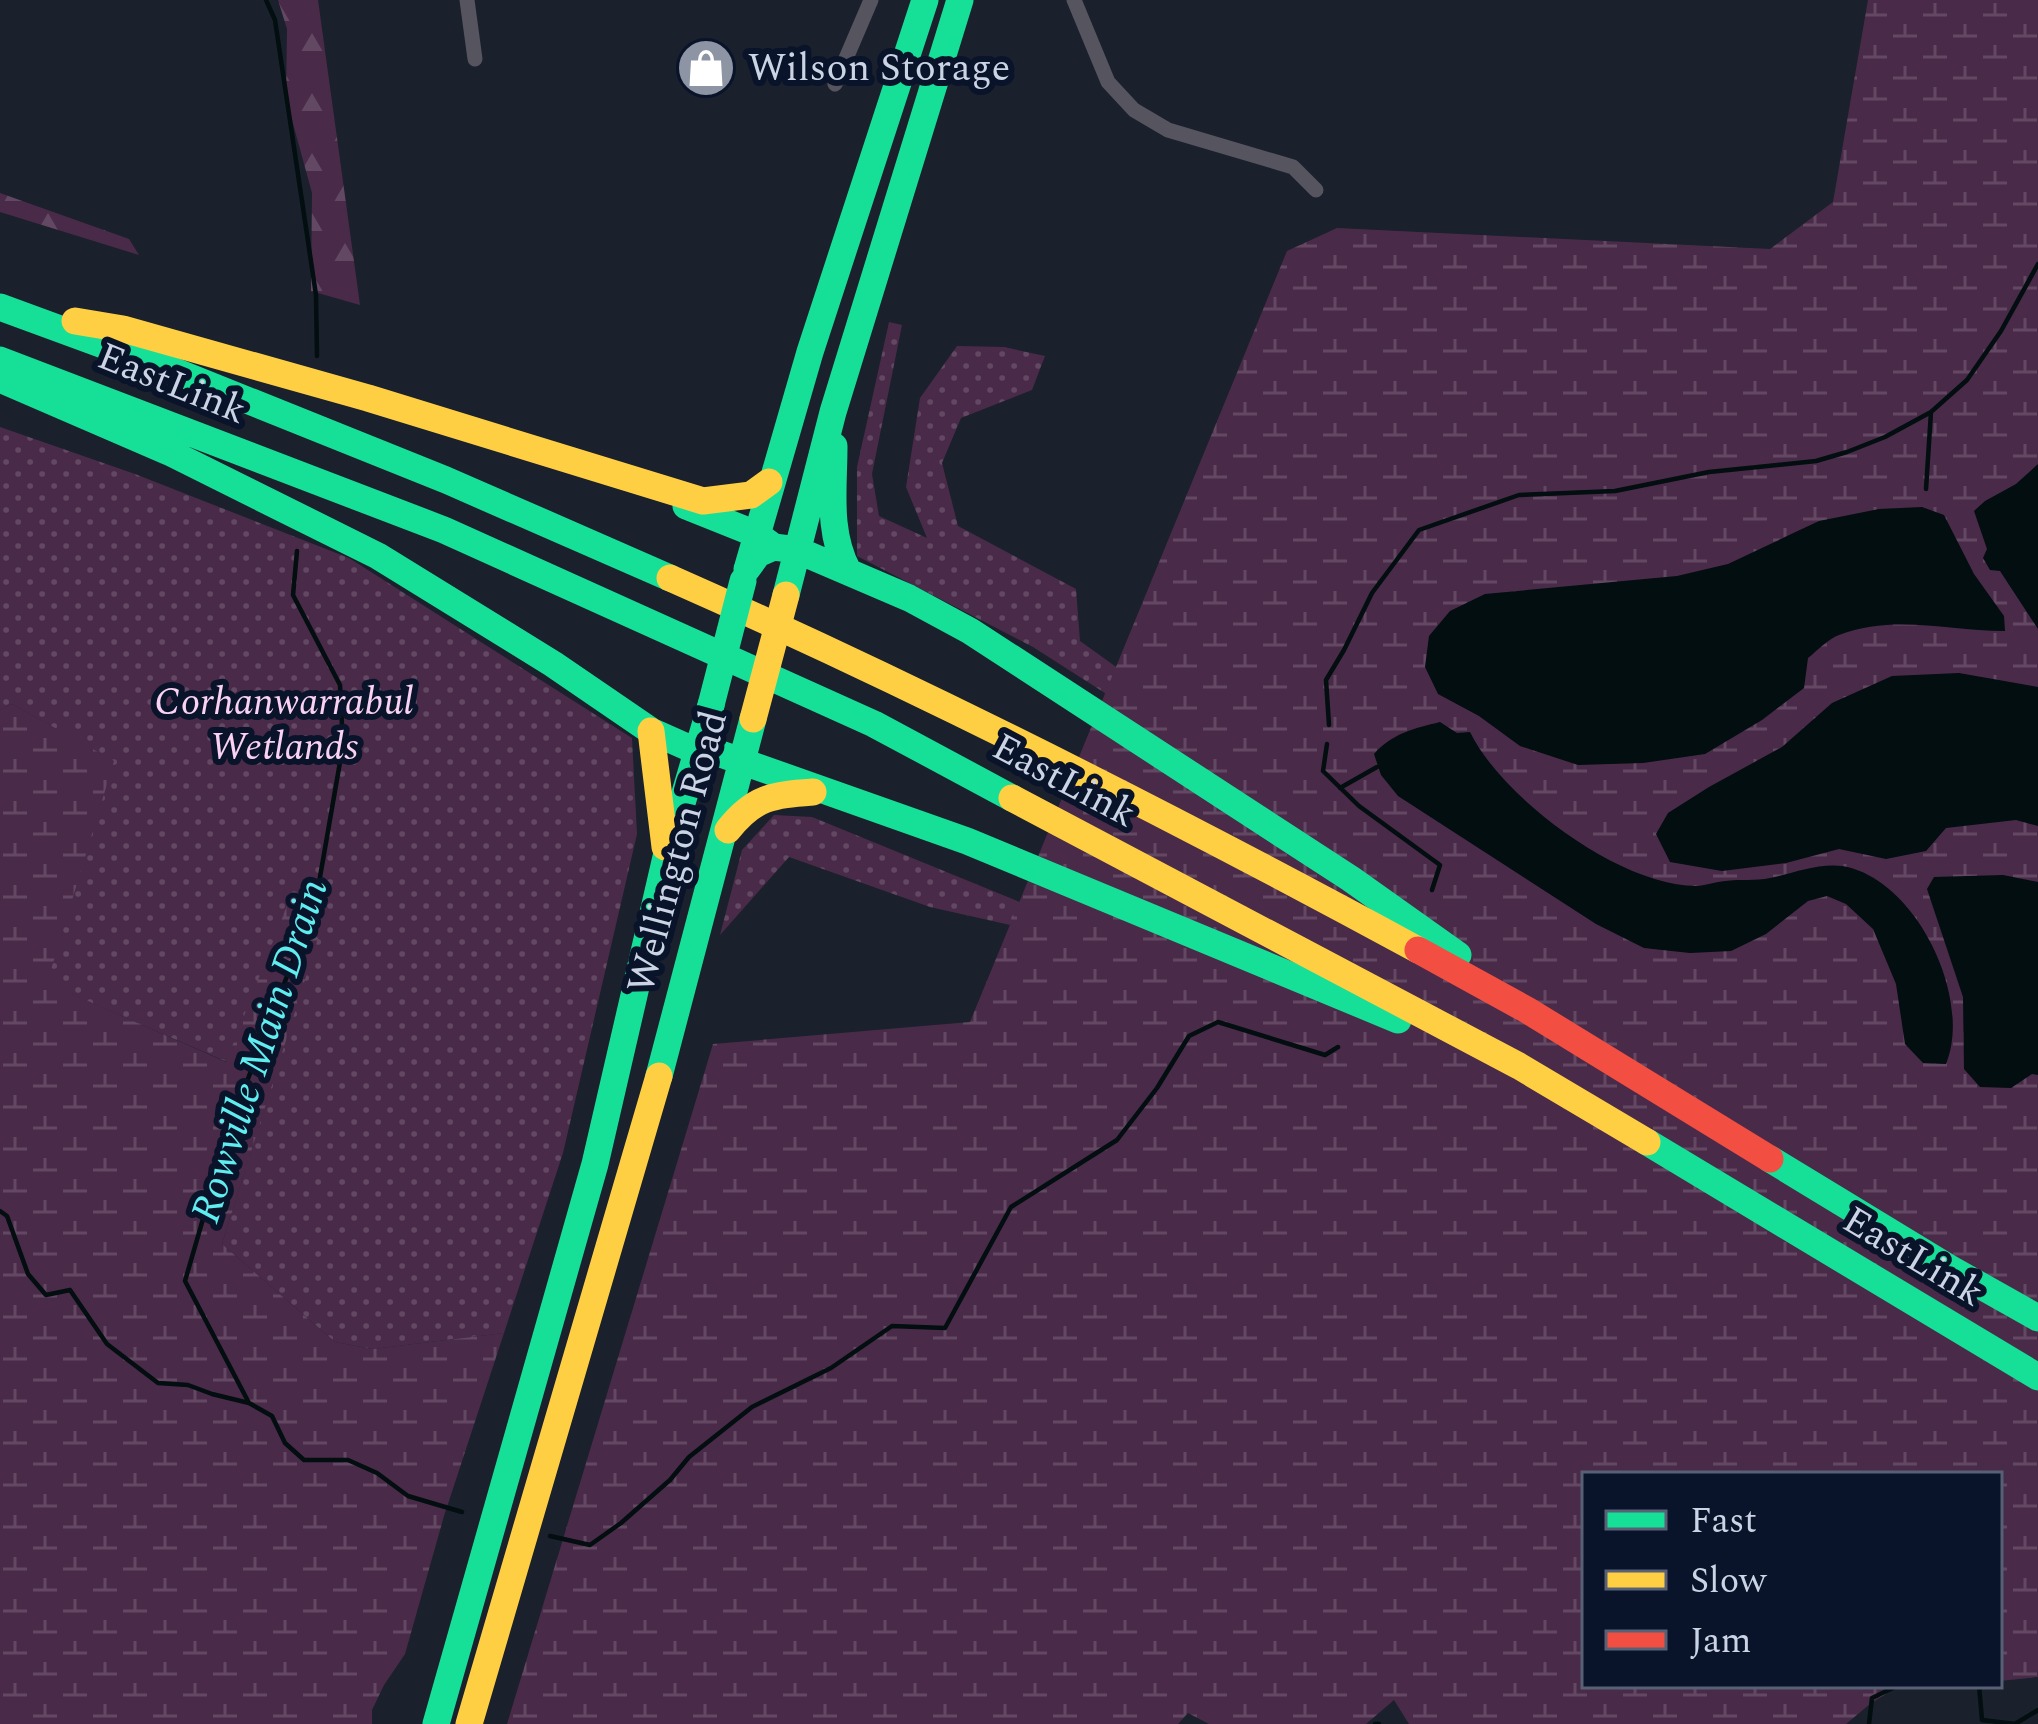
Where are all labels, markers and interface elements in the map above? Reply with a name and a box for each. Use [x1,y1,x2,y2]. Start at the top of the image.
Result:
shop icon: Wilson Storage [675,37,737,99]
place label: Wilson Storage [748,39,1010,98]
street label: EastLink [89,327,255,441]
park label: Corhanwarrabul Wetlands [154,673,414,777]
street label: Wellington Road [612,704,744,1000]
street label: EastLink [981,718,1147,844]
water label: Rowville Main Drain [175,871,345,1231]
street label: EastLink [1831,1192,1995,1322]
legend [1582,1472,2002,1688]
text: Fast [1690,1494,1757,1549]
text: Slow [1690,1554,1767,1609]
text: Jam [1690,1614,1752,1669]

